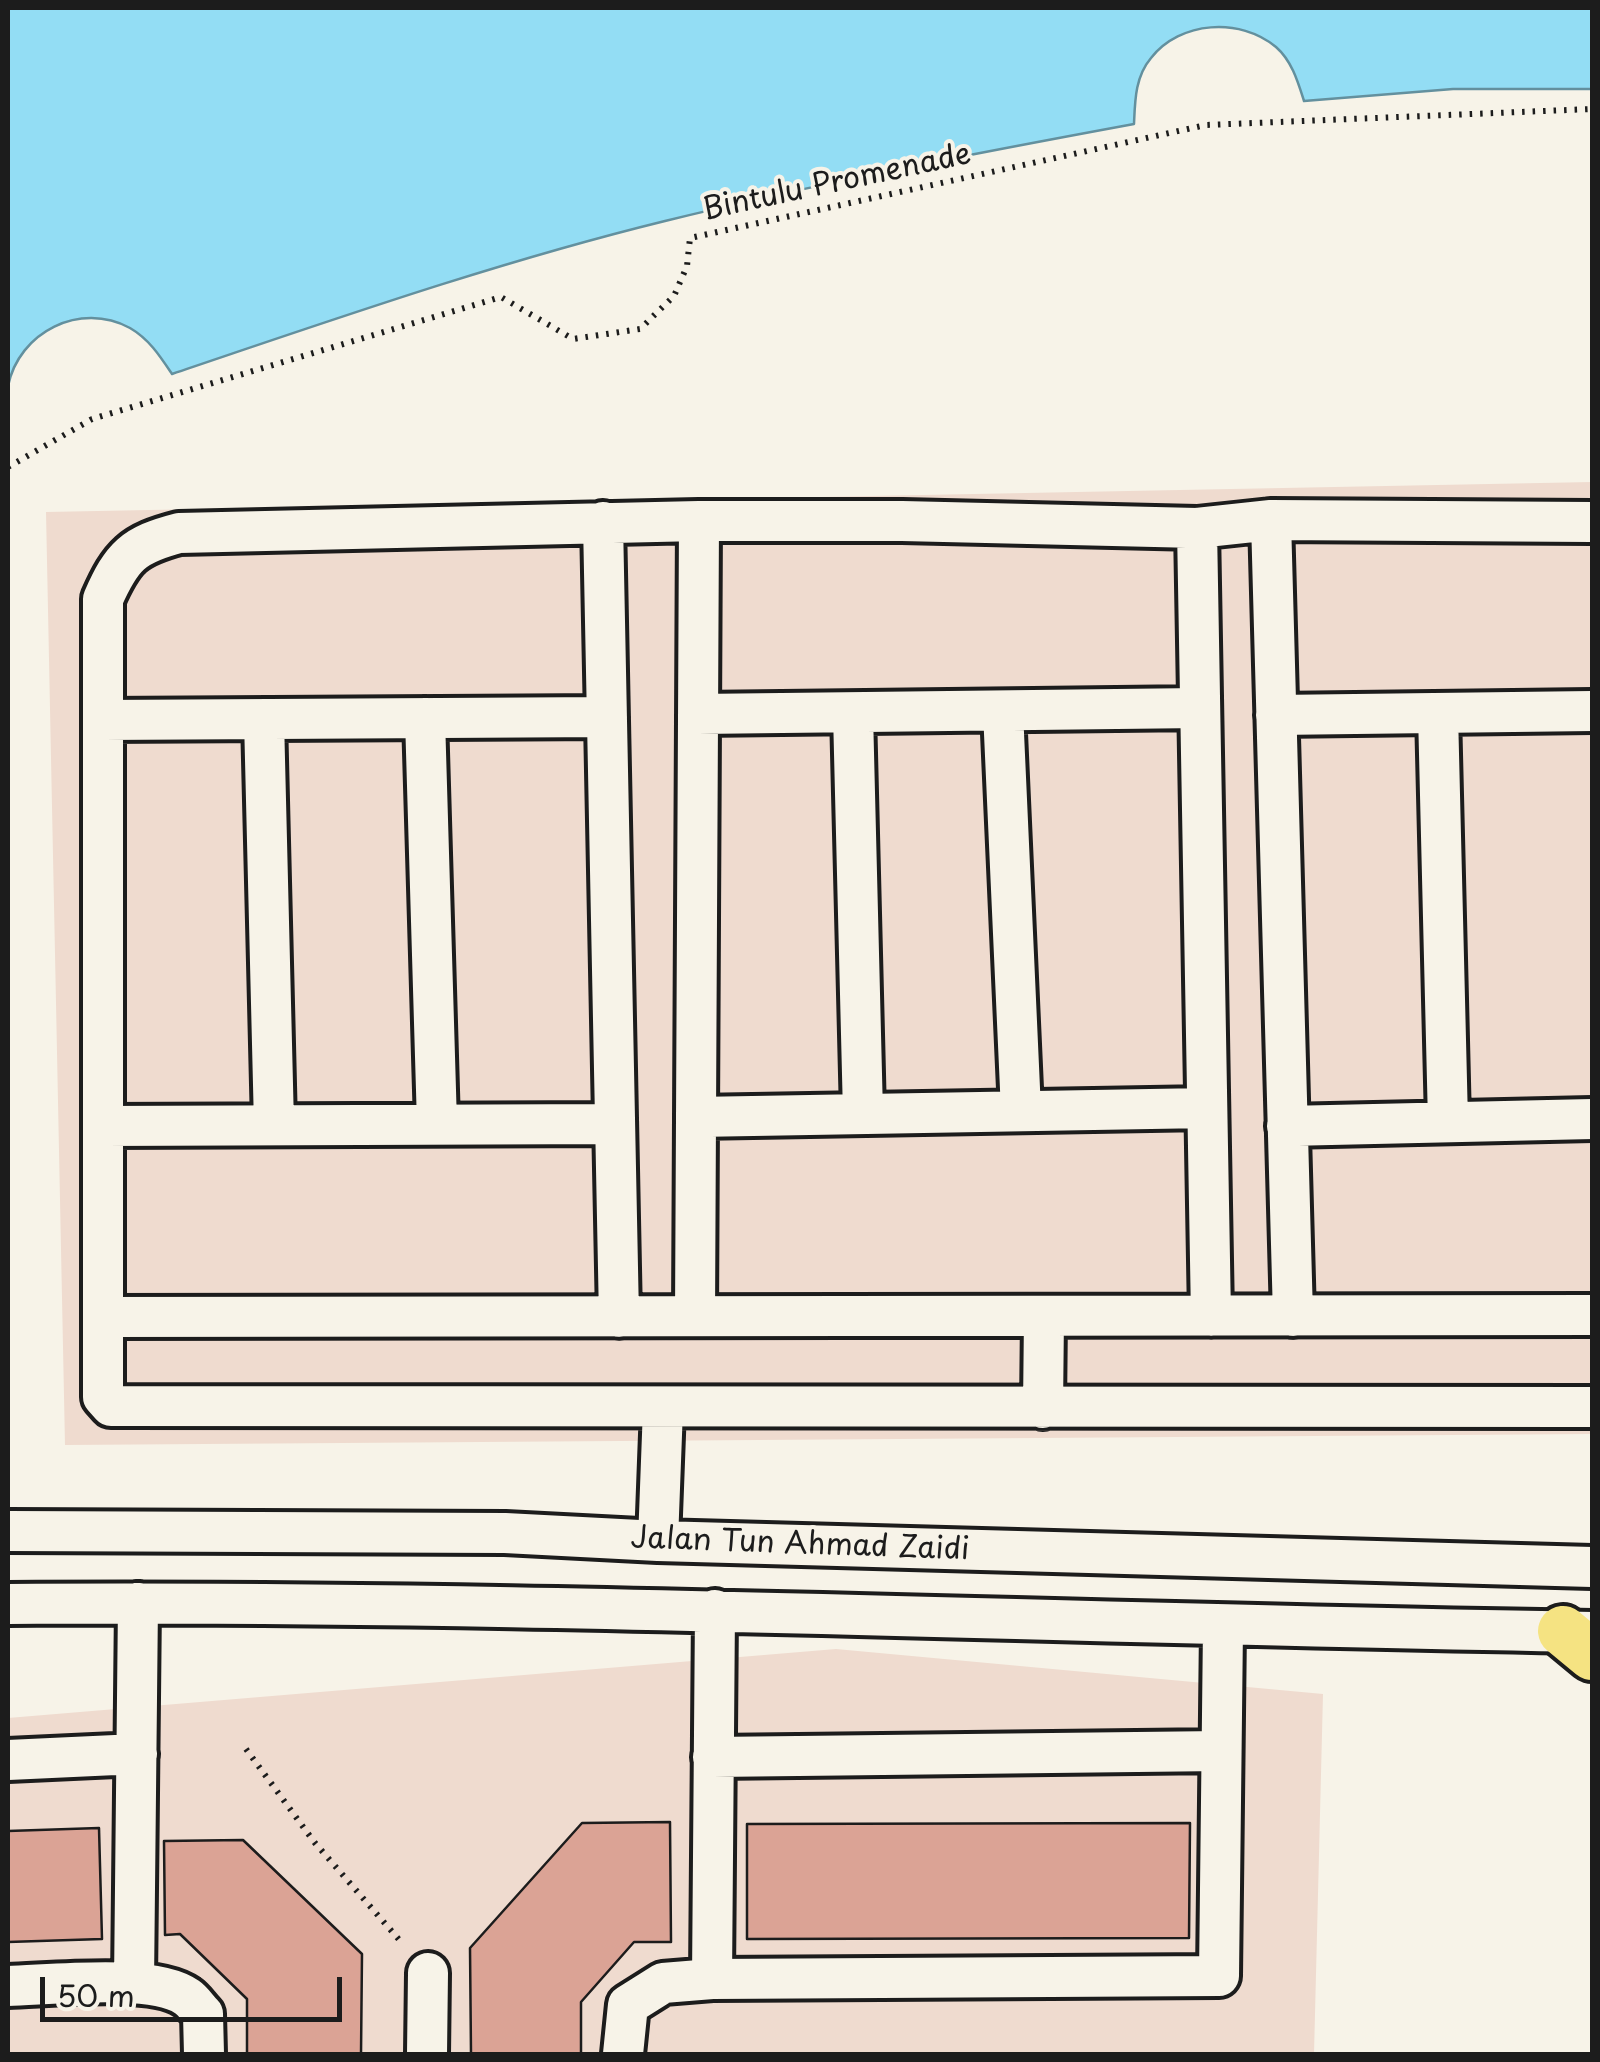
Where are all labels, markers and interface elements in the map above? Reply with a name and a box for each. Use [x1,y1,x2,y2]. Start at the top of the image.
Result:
street label: Bintulu Promenade [700,137,974,229]
street label: Jalan Tun Ahmad Zaidi [630,1521,970,1569]
scale bar [45,1957,348,2019]
text: 50 m [57,1972,135,2017]

